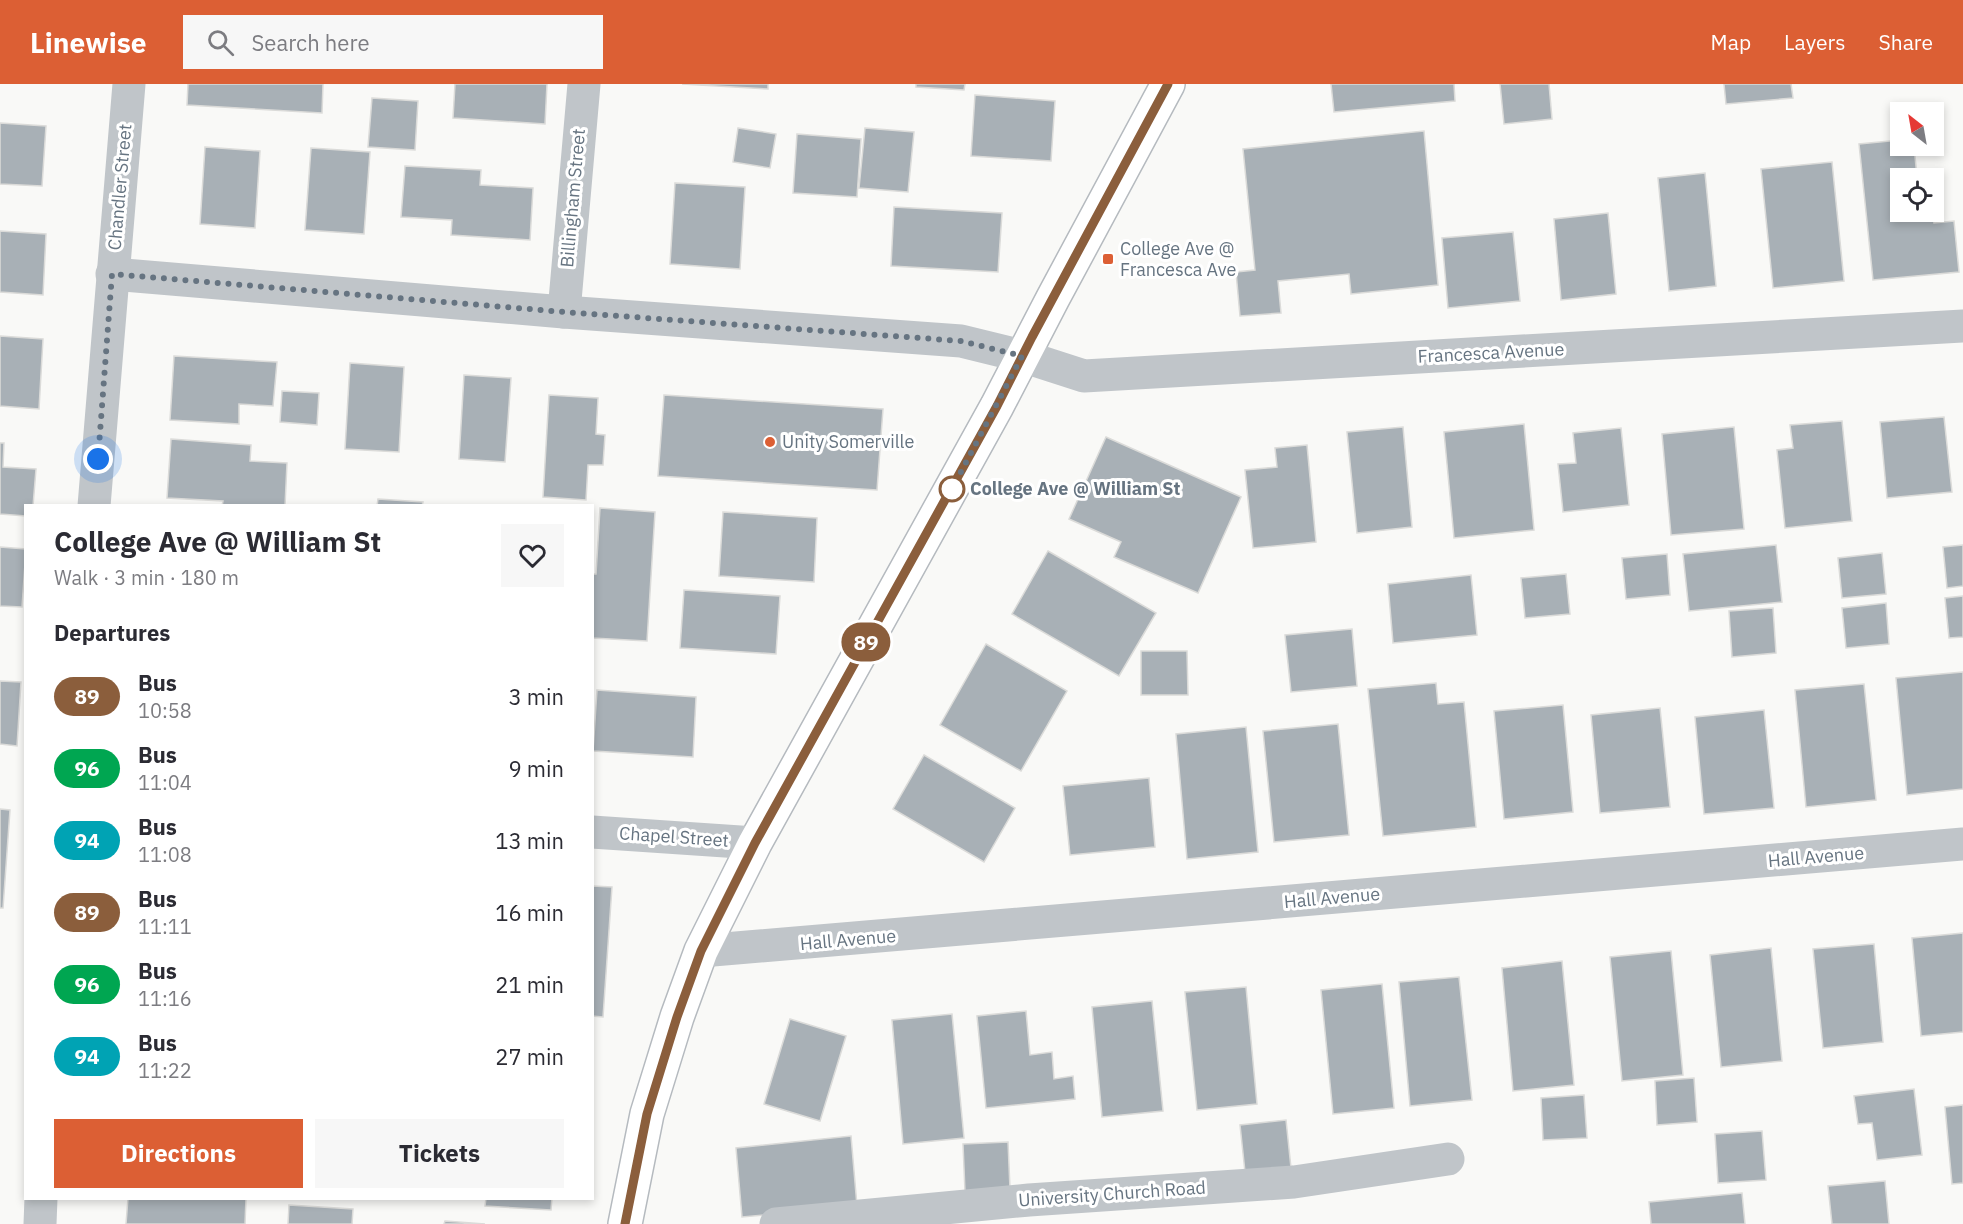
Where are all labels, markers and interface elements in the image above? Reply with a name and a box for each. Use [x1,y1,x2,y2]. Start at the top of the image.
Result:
search box [183,15,603,69]
text: Linewise [30,24,147,61]
icon: search [204,26,237,59]
text: Search here [252,28,370,57]
text: Map [1711,28,1751,56]
text: Layers [1784,28,1846,56]
text: Share [1879,28,1933,56]
north arrow [1890,102,1944,156]
map controls [1890,102,1944,222]
street label: Chandler Street [103,123,136,251]
street label: Billingham Street [555,128,590,268]
button: locate [1890,168,1944,222]
place label: College Ave @ Francesca Ave [1120,237,1236,281]
marker: College Ave @ Francesca Ave [1101,252,1115,266]
street label: Francesca Avenue [1417,337,1565,368]
place label: Unity Somerville [782,430,914,453]
marker: Unity Somerville [763,435,777,449]
your location [83,444,113,474]
marker: College Ave @ William St [939,476,965,502]
place label: College Ave @ William St [970,477,1180,500]
text: College Ave @ William St [54,523,381,560]
button: heart [501,524,564,587]
text: Walk · 3 min · 180 m [54,564,239,591]
text: Departures [54,618,170,647]
line badge: 89 [839,622,893,662]
text: 89 [853,628,879,656]
text: Bus [138,668,177,697]
text: 89 [74,682,100,710]
text: 3 min [508,682,564,711]
text: 10:58 [138,697,192,724]
text: Bus [138,740,177,769]
text: 96 [74,754,100,782]
text: 9 min [508,754,564,783]
text: 11:04 [138,769,192,796]
text: Bus [138,812,177,841]
street label: Chapel Street [618,821,730,852]
text: 94 [74,826,100,854]
text: 13 min [495,826,564,855]
text: 11:08 [138,841,192,868]
street label: Hall Avenue [1767,841,1865,872]
street label: Hall Avenue [1283,882,1381,913]
text: Bus [138,884,177,913]
text: 89 [74,898,100,926]
text: 16 min [495,898,564,927]
text: 11:11 [138,913,192,940]
street label: Hall Avenue [799,924,897,955]
text: Bus [138,956,177,985]
text: 96 [74,970,100,998]
text: 21 min [495,970,564,999]
text: 11:16 [138,985,192,1012]
text: Bus [138,1028,177,1057]
text: 94 [74,1042,100,1070]
text: 27 min [495,1042,564,1071]
text: 11:22 [138,1057,192,1084]
button: Directions [54,1119,303,1188]
button: Tickets [315,1119,564,1188]
street label: University Church Road [1017,1175,1207,1212]

